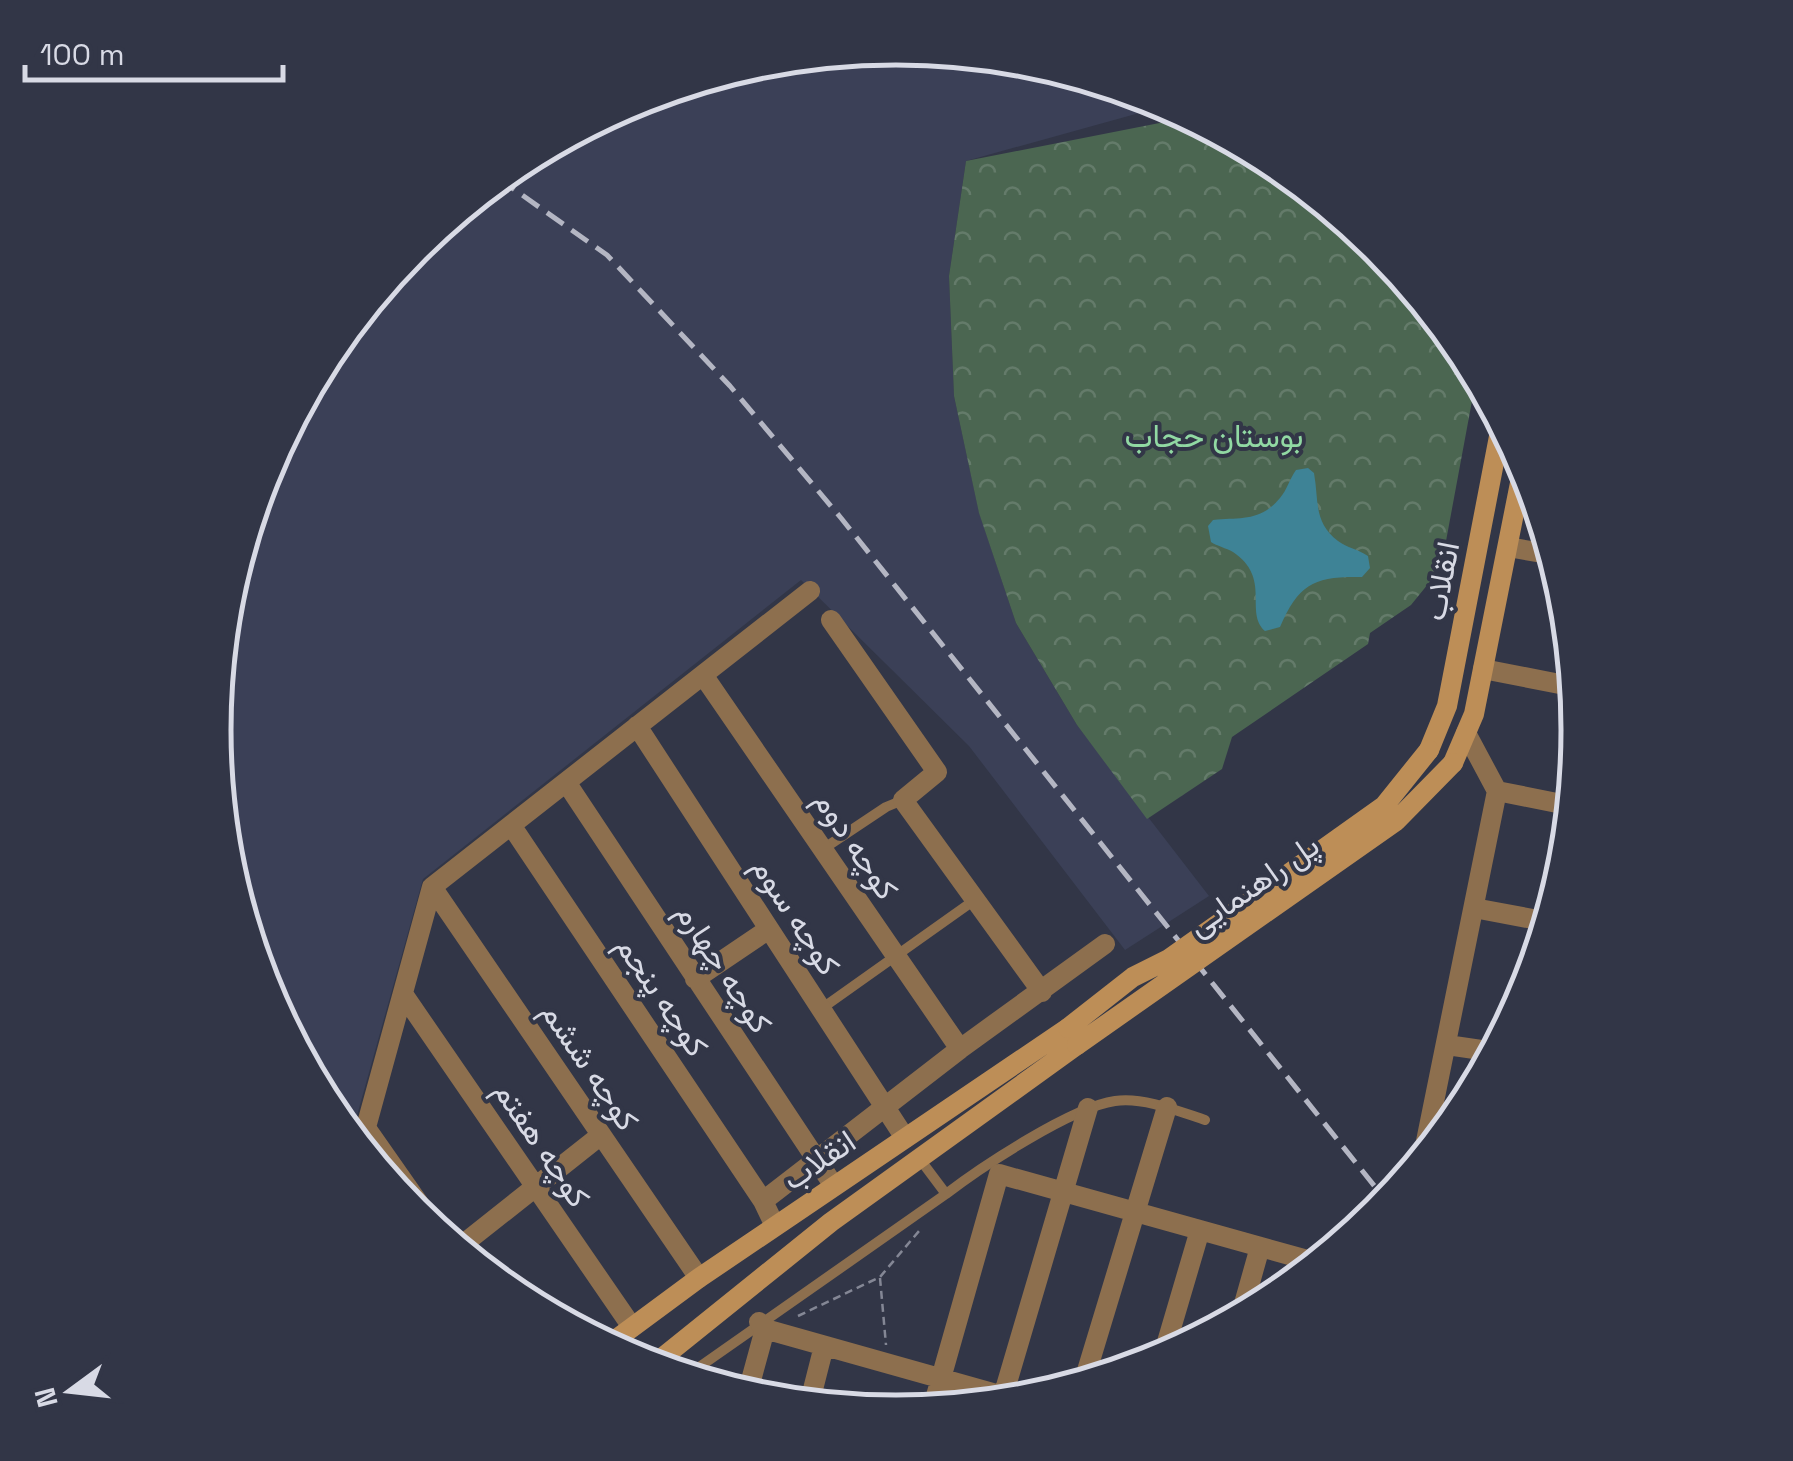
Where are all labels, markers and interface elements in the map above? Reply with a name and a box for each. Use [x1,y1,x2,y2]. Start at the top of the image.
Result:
scale bar [25,20,282,82]
text: 100 m [40,35,125,74]
park label: بوستان حجاب [1124,416,1304,456]
street label: انقلاب [1414,538,1468,624]
street label: کوچه دوم [803,783,907,908]
street label: پل راهنمایی [1179,825,1328,947]
street label: کوچه سوم [741,849,849,984]
street label: کوچه چهارم [665,895,781,1042]
street label: کوچه پنجم [605,928,717,1065]
street label: کوچه ششم [531,994,648,1139]
street label: کوچه هفتم [483,1073,599,1216]
street label: انقلاب [775,1121,863,1199]
north arrow [20,1341,120,1441]
text: N [26,1384,66,1411]

